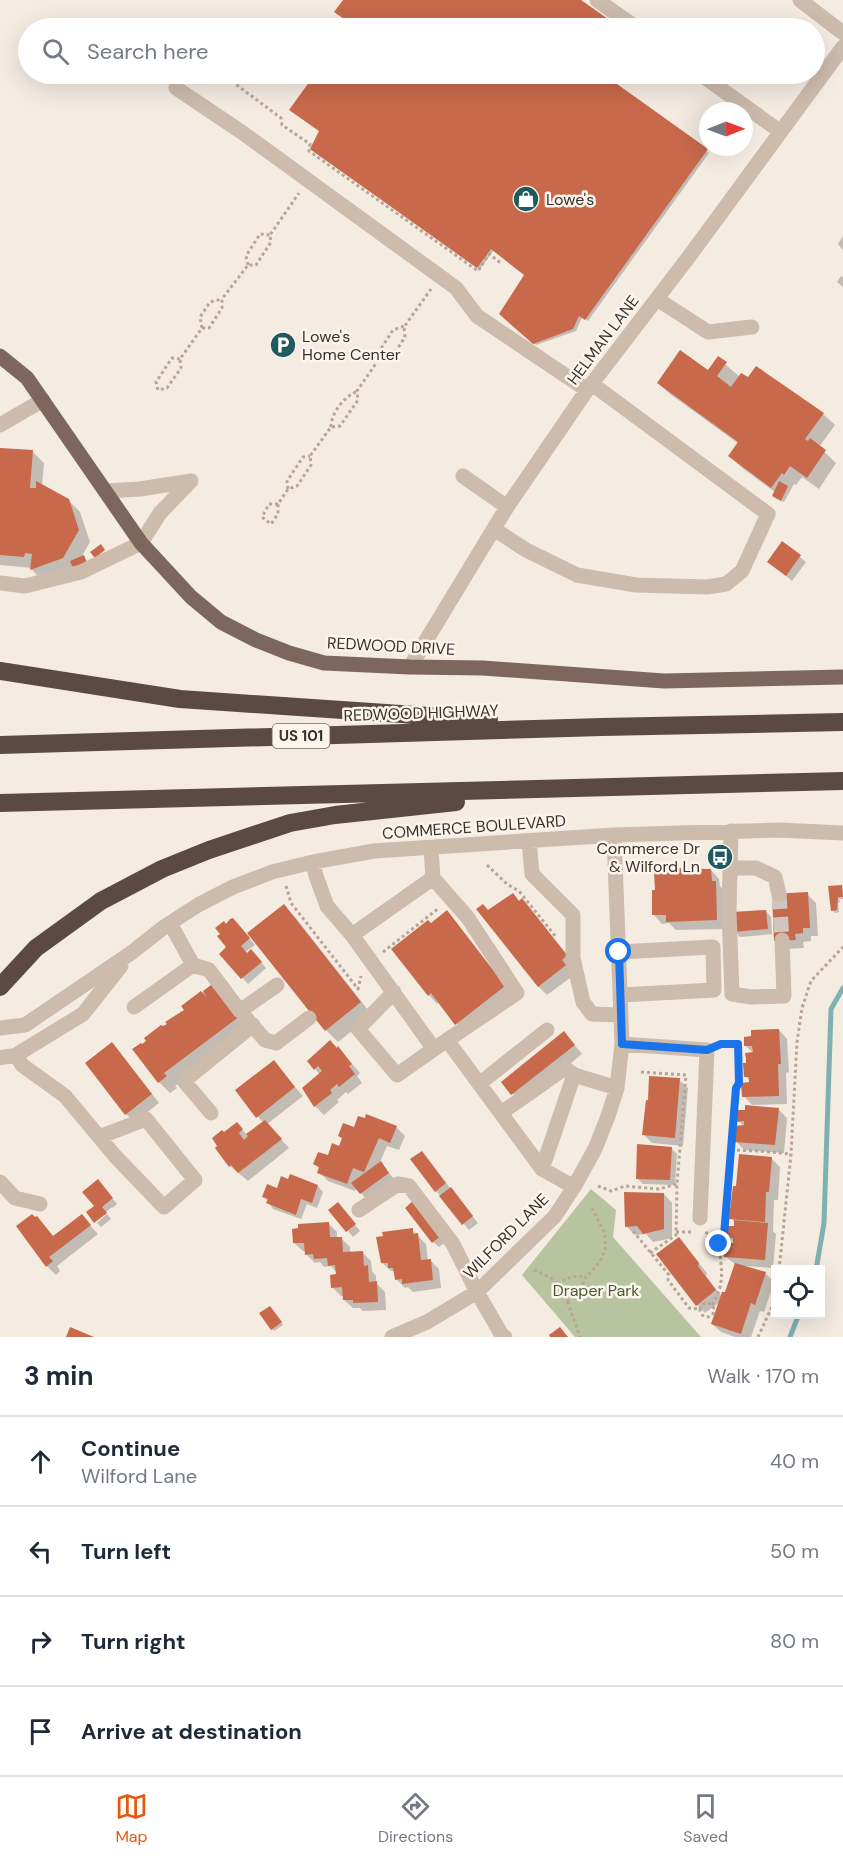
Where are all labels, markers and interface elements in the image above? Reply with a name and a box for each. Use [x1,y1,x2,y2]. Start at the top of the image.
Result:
search box [18,18,825,84]
icon: search [39,35,72,68]
text: Search here [87,37,208,66]
north arrow [699,102,753,156]
shop icon: Lowe's [511,184,541,214]
place label: Lowe's [546,189,594,210]
street label: HELMAN LANE [562,291,644,389]
place label: Lowe's Home Center [302,326,401,365]
parking icon: Lowe's Home Center [268,330,298,360]
street label: REDWOOD DRIVE [326,632,456,660]
street label: REDWOOD HIGHWAY [343,700,499,726]
road number: US 101 [272,724,330,748]
street label: COMMERCE BOULEVARD [381,810,567,844]
place label: Commerce Dr & Wilford Ln [596,838,700,877]
bus stop icon: Commerce Dr & Wilford Ln [705,842,735,872]
route start [605,938,631,964]
street label: WILFORD LANE [459,1189,553,1283]
route end [705,1230,731,1256]
map controls [771,1265,825,1319]
button: locate [771,1265,825,1319]
park label: Draper Park [553,1280,639,1301]
text: 3 min [24,1359,93,1393]
text: Walk · 170 m [707,1363,819,1389]
text: Continue [81,1434,180,1463]
icon: ahead [24,1445,57,1478]
text: 40 m [770,1448,819,1474]
text: Wilford Lane [81,1463,197,1489]
icon: left [24,1535,57,1568]
text: Turn left [81,1537,171,1566]
text: 50 m [770,1538,819,1564]
icon: right [24,1625,57,1658]
text: Turn right [81,1627,186,1656]
text: 80 m [770,1628,819,1654]
icon: arrive [24,1715,57,1748]
text: Arrive at destination [81,1717,302,1746]
tab: Map [115,1790,148,1847]
tab: Directions [378,1790,453,1847]
tab: Saved [683,1790,728,1847]

